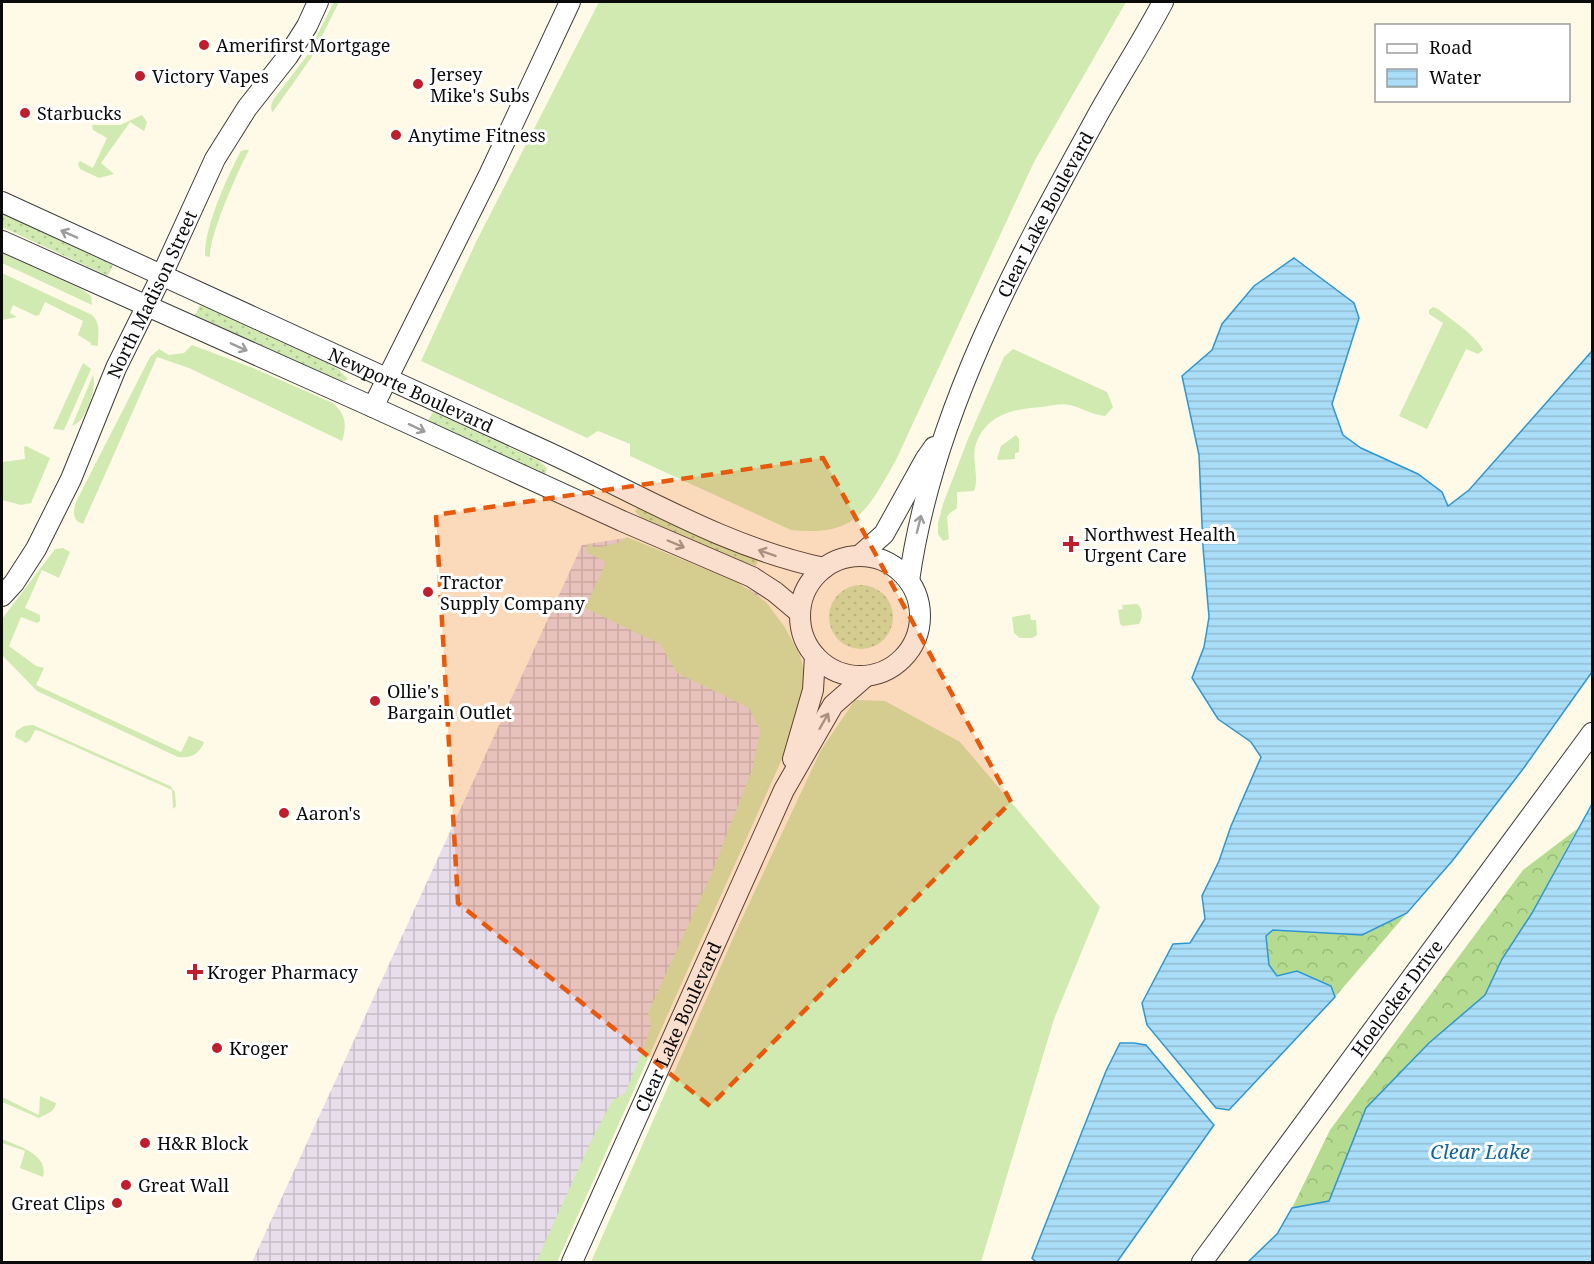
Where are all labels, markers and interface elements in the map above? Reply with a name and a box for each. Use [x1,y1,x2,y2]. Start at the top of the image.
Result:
legend [1375,24,1570,102]
place label: Amerifirst Mortgage [216,33,390,57]
text: Road [1429,35,1472,59]
marker: Amerifirst Mortgage [197,38,211,52]
place label: Jersey Mike's Subs [429,62,530,107]
place label: Victory Vapes [152,64,269,88]
text: Water [1429,65,1482,89]
marker: Victory Vapes [133,69,147,83]
marker: Jersey Mike's Subs [411,77,425,91]
place label: Starbucks [37,101,122,125]
marker: Starbucks [18,106,32,120]
place label: Anytime Fitness [408,123,546,147]
street label: Clear Lake Boulevard [991,127,1098,301]
marker: Anytime Fitness [389,128,403,142]
street label: North Madison Street [101,206,202,382]
one-way arrow [61,228,79,239]
one-way arrow [230,341,248,353]
street label: Newporte Boulevard [325,342,497,438]
one-way arrow [407,422,425,434]
one-way arrow [913,515,925,534]
place label: Northwest Health Urgent Care [1084,522,1236,567]
marker: Northwest Health Urgent Care [1062,535,1080,553]
one-way arrow [666,539,685,550]
one-way arrow [758,547,777,558]
place label: Tractor Supply Company [440,570,586,615]
marker: Tractor Supply Company [421,585,435,599]
place label: Ollie's Bargain Outlet [387,679,512,724]
marker: Ollie's Bargain Outlet [368,694,382,708]
one-way arrow [818,713,830,730]
place label: Aaron's [296,801,361,825]
marker: Aaron's [277,806,291,820]
street label: Hoelocker Drive [1346,935,1448,1061]
street label: Clear Lake Boulevard [629,938,726,1116]
place label: Kroger Pharmacy [207,960,359,984]
marker: Kroger Pharmacy [188,965,202,979]
place label: Kroger [229,1036,289,1060]
marker: Kroger [210,1041,224,1055]
place label: H&R Block [157,1131,249,1155]
marker: H&R Block [138,1136,152,1150]
water label: Clear Lake [1430,1138,1530,1165]
place label: Great Wall [138,1173,229,1197]
marker: Great Wall [119,1178,133,1192]
place label: Great Clips [11,1191,105,1215]
marker: Great Clips [110,1196,124,1210]

